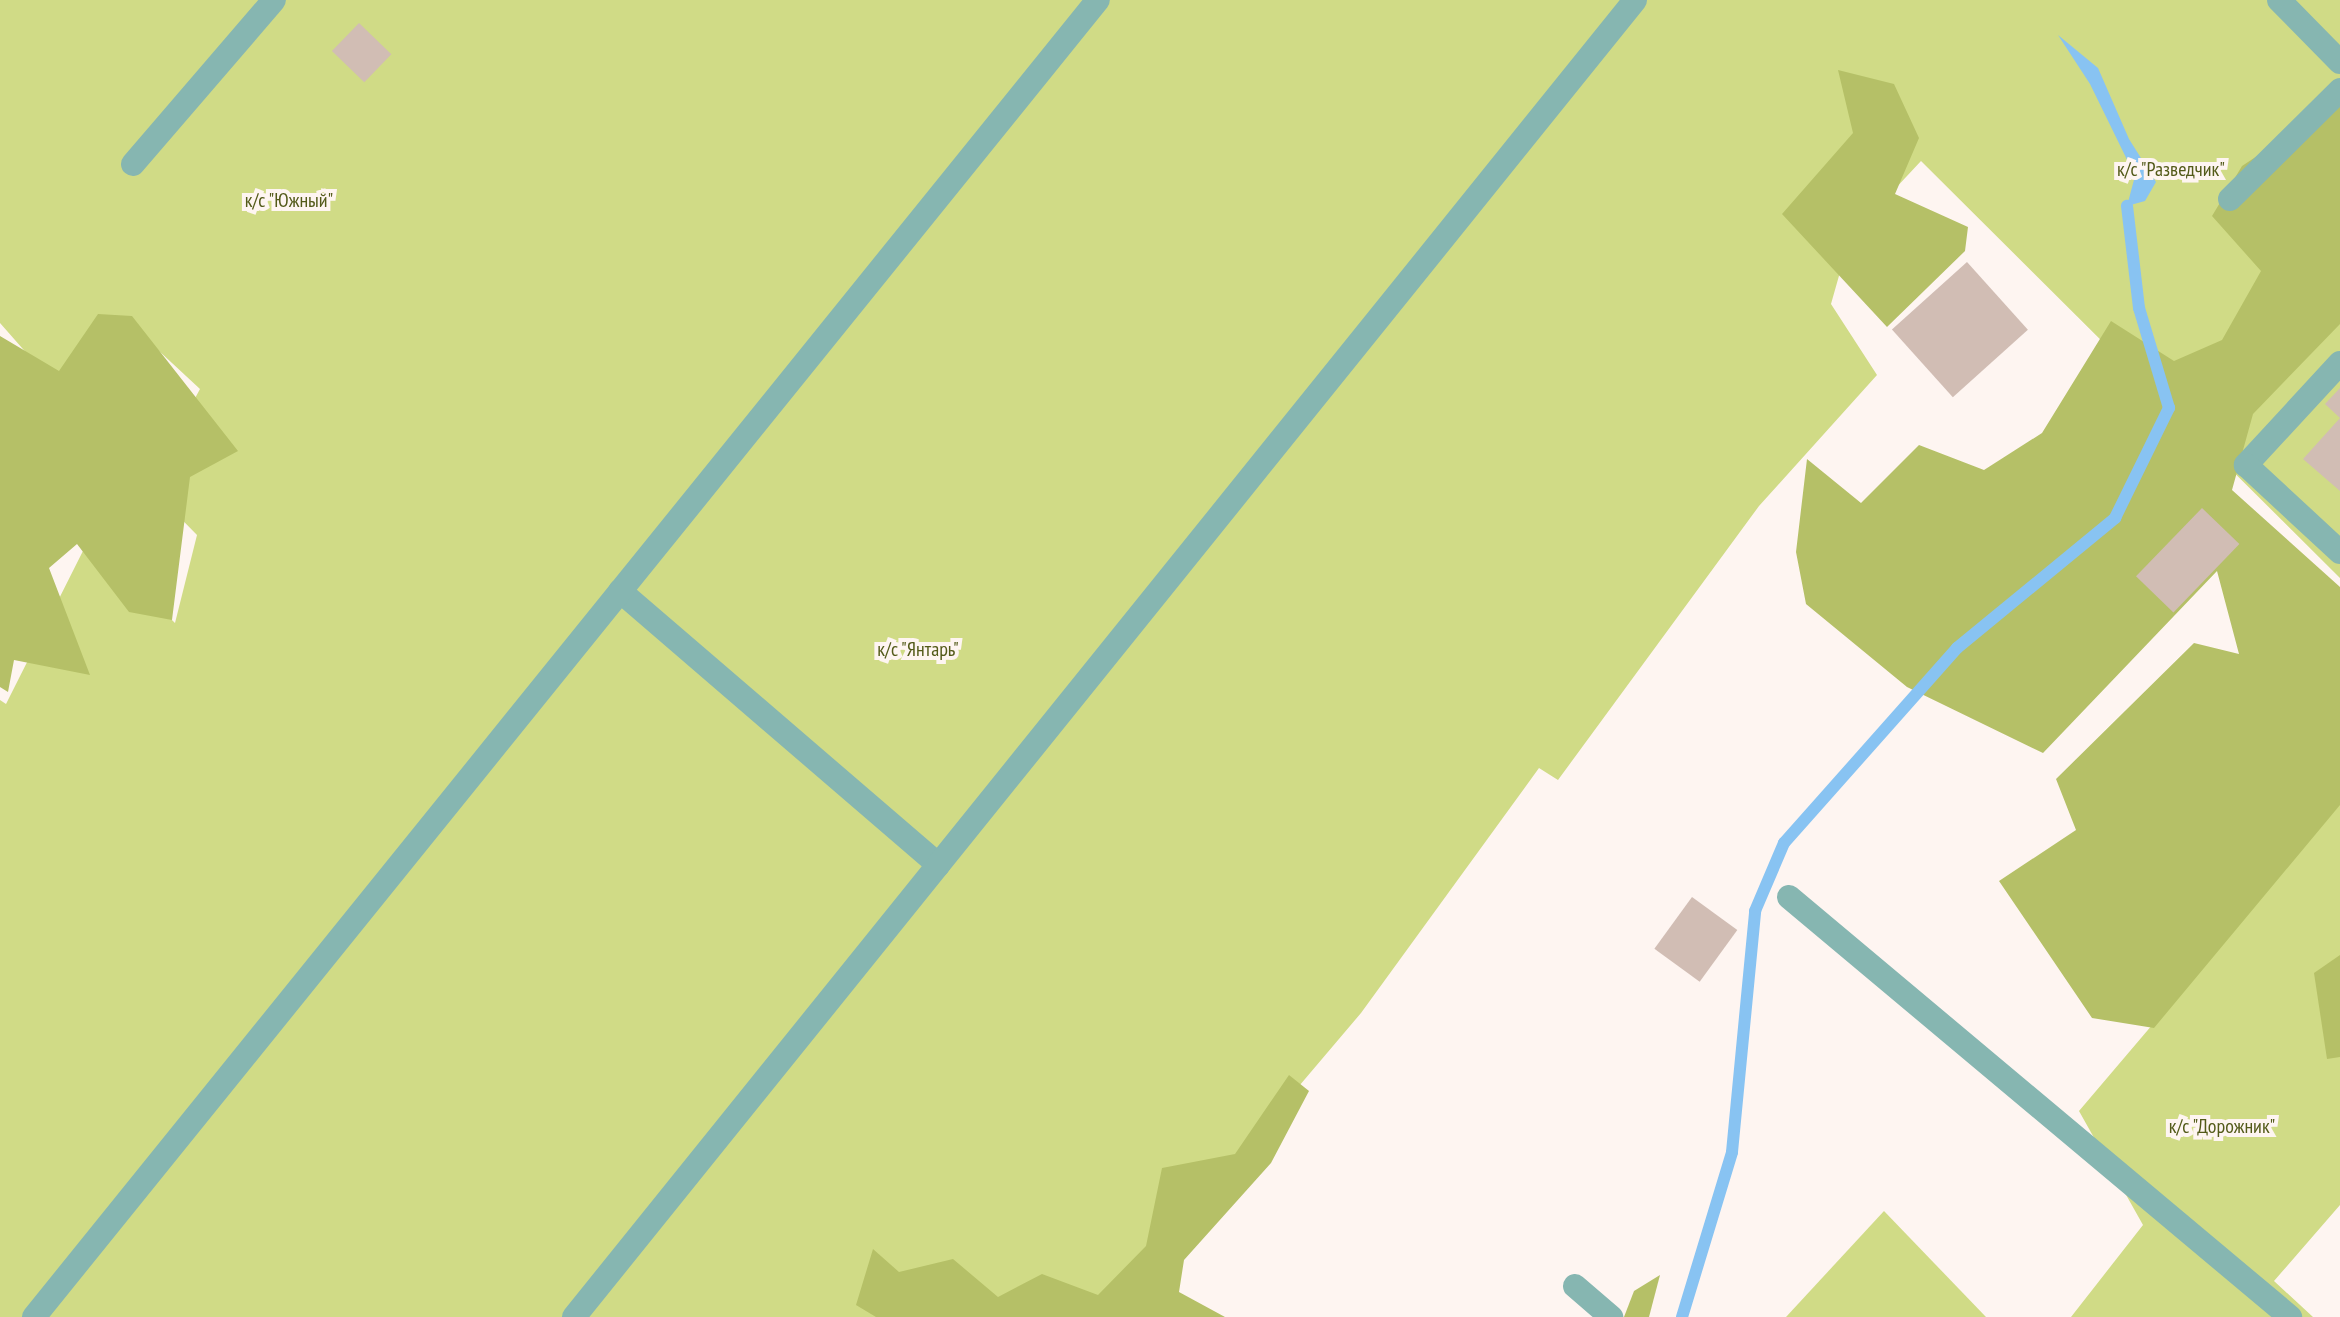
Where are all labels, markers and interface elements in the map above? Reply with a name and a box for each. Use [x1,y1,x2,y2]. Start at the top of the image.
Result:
park label: к/с "Разведчик" [2116,157,2226,181]
park label: к/с "Южный" [244,188,334,212]
park label: к/с "Янтарь" [877,637,959,661]
park label: к/с "Дорожник" [2168,1114,2276,1138]

